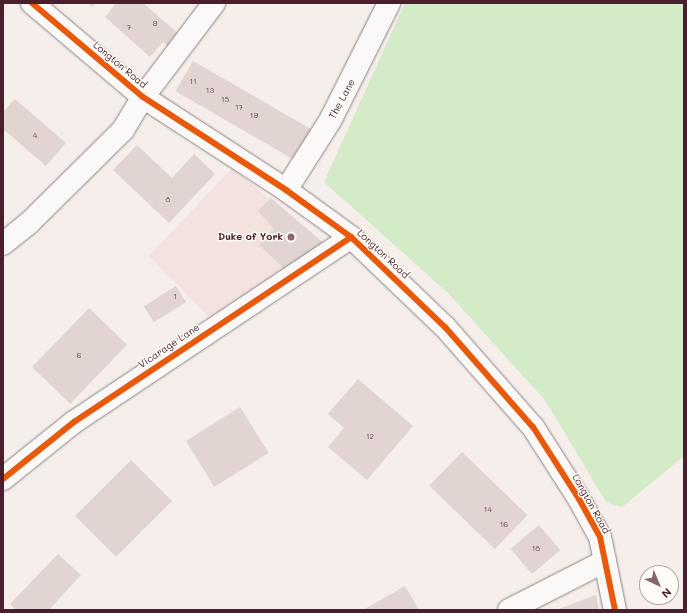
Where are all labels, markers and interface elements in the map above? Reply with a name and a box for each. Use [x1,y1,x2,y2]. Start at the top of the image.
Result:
house number: 9 [153,19,157,29]
house number: 7 [127,23,131,33]
street label: Longton Road [91,39,149,91]
house number: 11 [189,77,197,87]
street label: The Lane [326,77,358,121]
house number: 13 [206,86,214,96]
house number: 15 [221,95,229,105]
house number: 17 [235,103,243,113]
house number: 19 [250,111,258,121]
house number: 4 [33,131,37,141]
house number: 8 [166,195,170,205]
street label: Longton Road [355,227,411,281]
place label: Duke of York [218,231,283,243]
marker: Duke of York [286,232,296,242]
house number: 1 [173,292,177,302]
street label: Vicarage Lane [136,321,202,371]
house number: 6 [77,351,81,361]
house number: 12 [366,432,374,442]
street label: Longton Road [570,472,612,536]
house number: 14 [484,505,492,515]
house number: 16 [500,520,508,530]
house number: 18 [532,544,540,554]
north arrow [639,565,679,605]
text: N [659,585,675,602]

